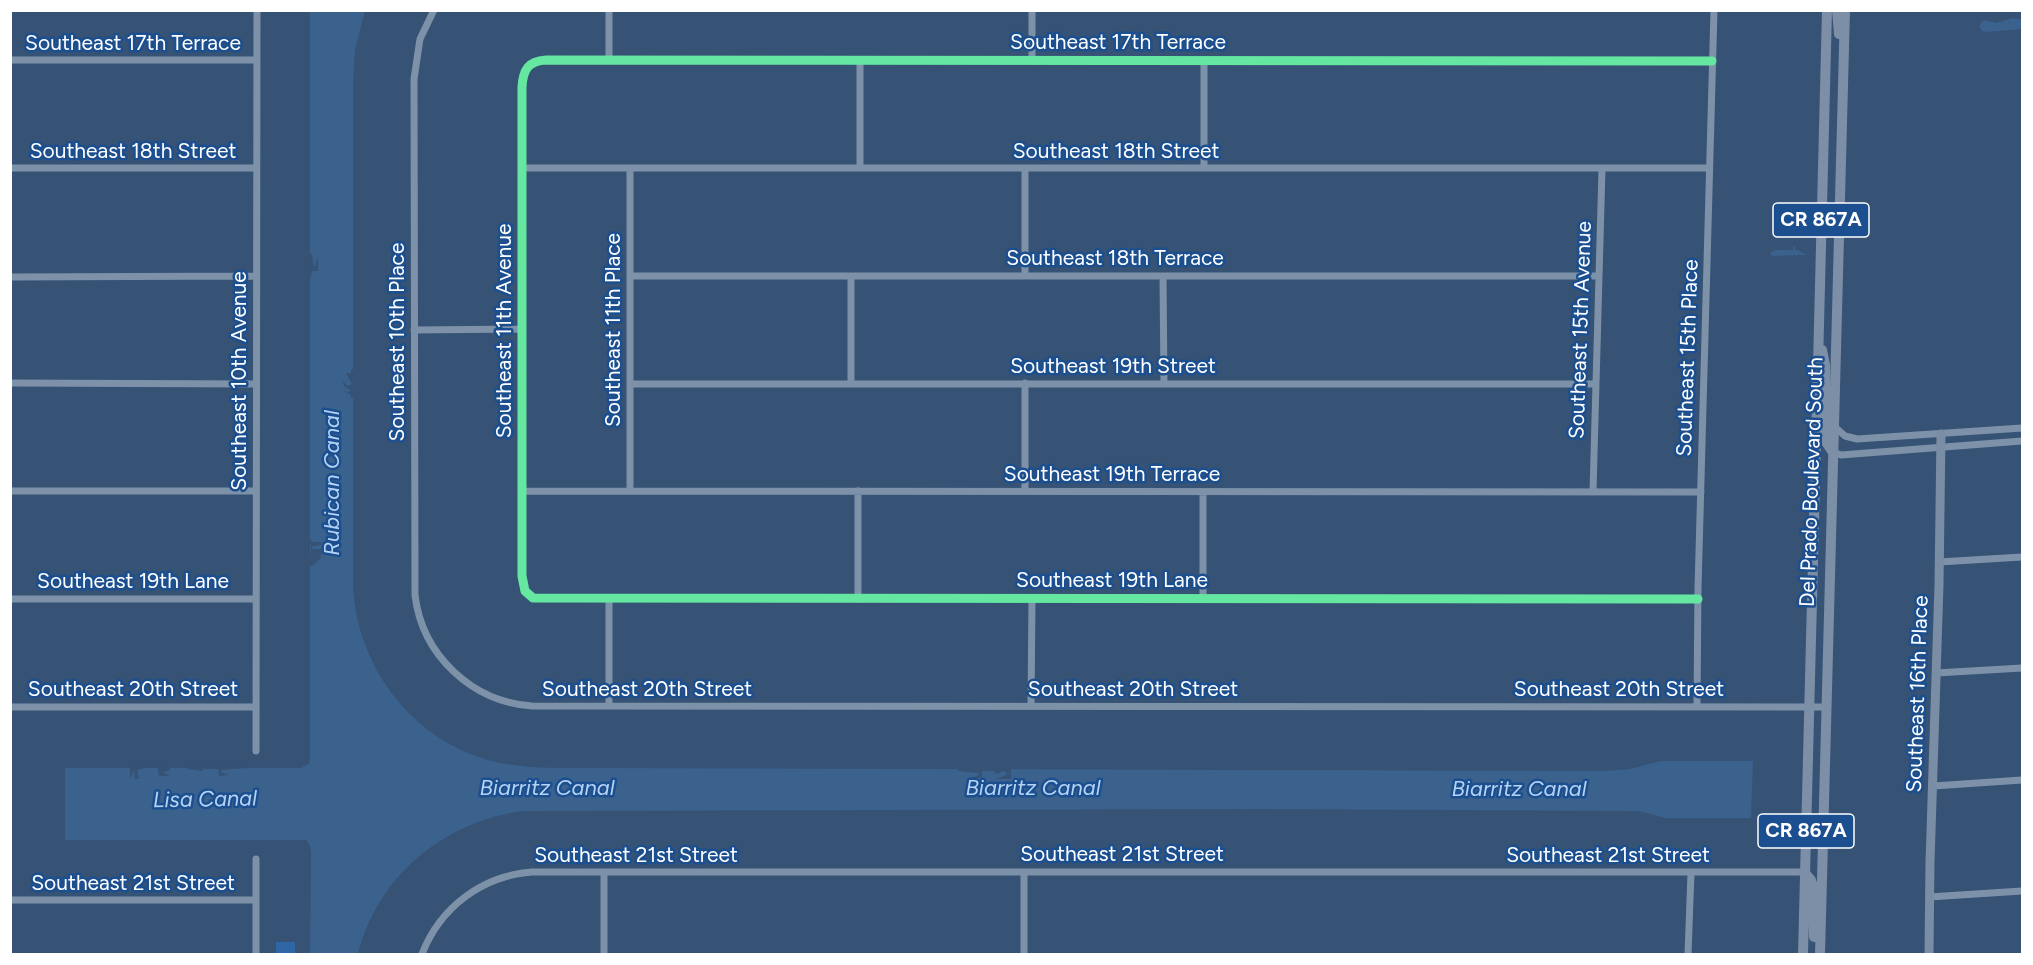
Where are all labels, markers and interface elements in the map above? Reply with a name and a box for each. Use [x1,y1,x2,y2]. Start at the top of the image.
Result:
street label: Southeast 17th Terrace [1010,30,1226,56]
street label: Southeast 17th Terrace [25,31,241,57]
street label: Southeast 18th Street [30,139,236,165]
street label: Southeast 18th Street [1013,139,1219,165]
road number: CR 867A [1773,203,1869,237]
street label: Southeast 15th Avenue [1565,221,1597,439]
street label: Southeast 11th Avenue [492,224,518,438]
street label: Southeast 11th Place [601,233,627,427]
street label: Southeast 10th Place [385,243,411,441]
street label: Southeast 18th Terrace [1006,246,1224,272]
street label: Southeast 15th Place [1672,259,1704,457]
street label: Southeast 10th Avenue [227,271,253,491]
street label: Southeast 19th Street [1010,354,1216,380]
street label: Del Prado Boulevard South [1795,357,1829,607]
water label: Rubican Canal [320,410,346,556]
street label: Southeast 19th Terrace [1004,462,1220,488]
street label: Southeast 19th Lane [1016,568,1208,594]
street label: Southeast 19th Lane [37,569,229,595]
street label: Southeast 16th Place [1902,595,1934,793]
street label: Southeast 20th Street [28,677,238,703]
street label: Southeast 20th Street [542,677,752,703]
street label: Southeast 20th Street [1028,677,1238,703]
street label: Southeast 20th Street [1514,677,1724,703]
water label: Biarritz Canal [479,776,615,802]
water label: Biarritz Canal [965,776,1101,802]
water label: Biarritz Canal [1451,777,1587,803]
water label: Lisa Canal [153,786,257,814]
road number: CR 867A [1758,814,1854,848]
street label: Southeast 21st Street [1020,842,1224,868]
street label: Southeast 21st Street [534,843,738,869]
street label: Southeast 21st Street [1506,843,1710,869]
street label: Southeast 21st Street [31,871,235,897]

